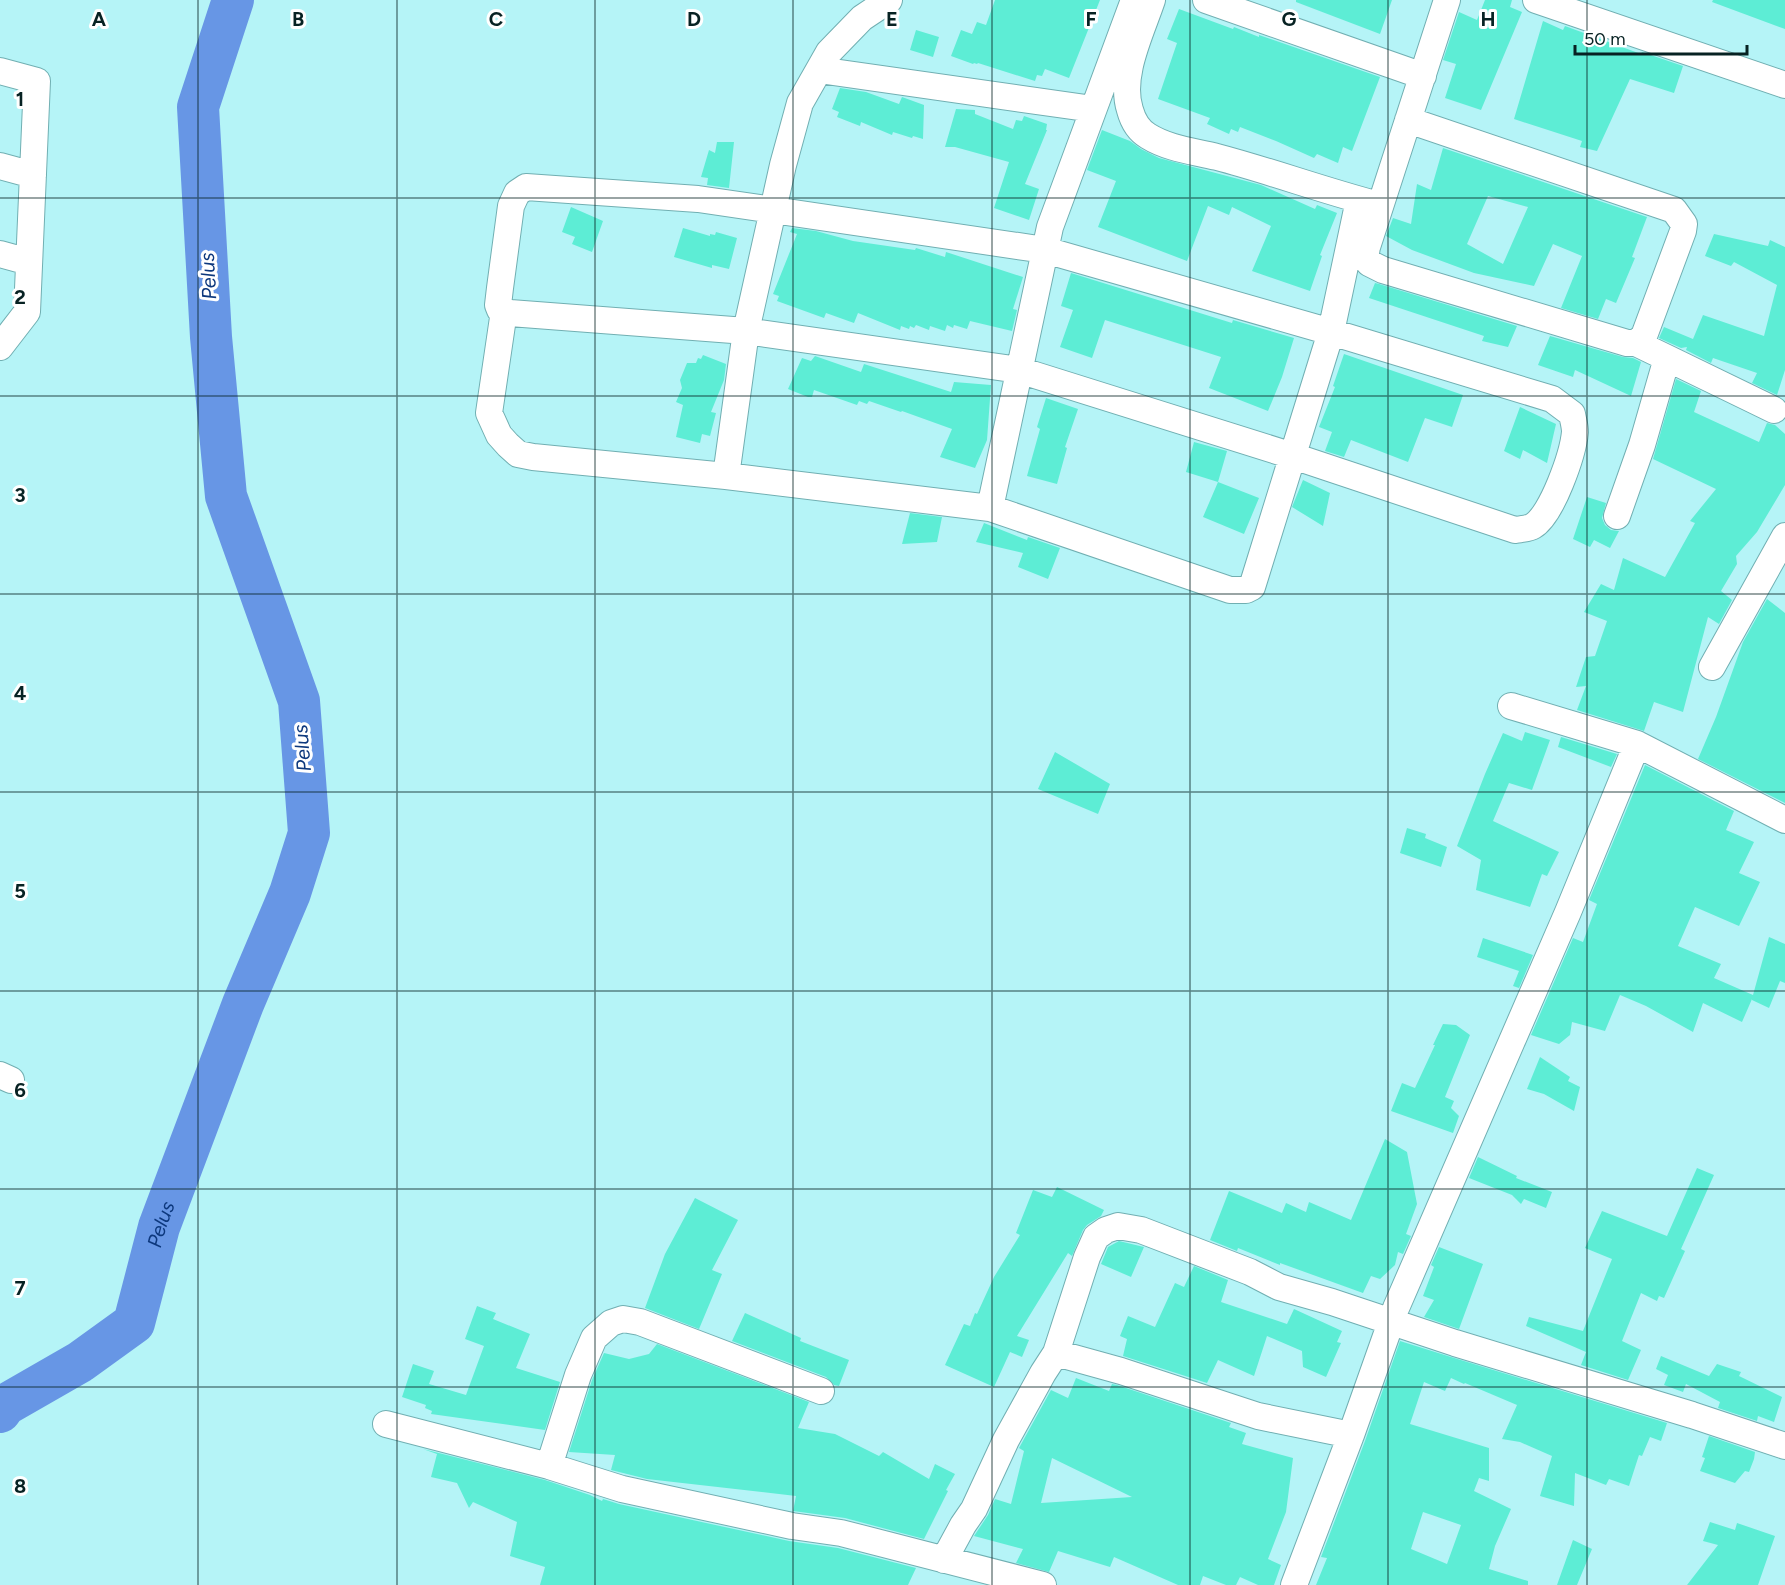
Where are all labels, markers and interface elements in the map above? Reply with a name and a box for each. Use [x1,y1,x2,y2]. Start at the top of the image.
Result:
text: A [92,7,107,31]
text: B [292,7,304,31]
text: C [489,7,503,31]
text: D [687,7,701,31]
text: E [886,7,898,31]
text: F [1085,7,1097,31]
text: G [1282,7,1297,31]
text: H [1481,7,1496,31]
scale bar [1575,18,1748,56]
text: 50 m [1584,28,1626,50]
text: 1 [16,87,24,111]
water label: Pelus [195,251,221,300]
text: 2 [14,285,26,309]
text: 3 [14,483,26,507]
text: 4 [14,681,27,705]
water label: Pelus [288,723,316,773]
text: 5 [14,879,26,903]
text: 6 [14,1078,26,1102]
water label: Pelus [142,1197,180,1250]
text: 7 [14,1276,26,1300]
text: 8 [14,1474,26,1498]

